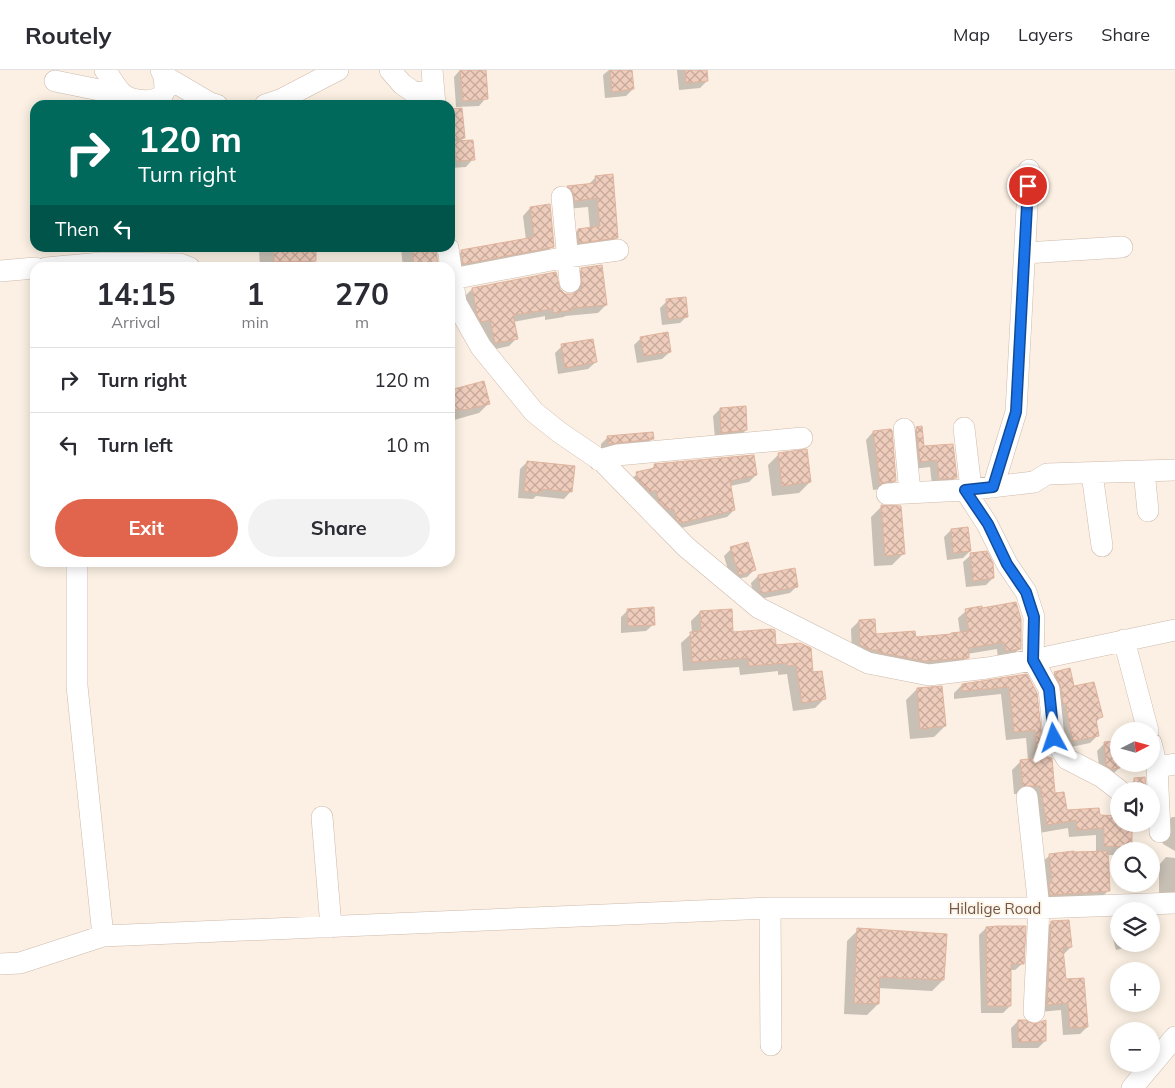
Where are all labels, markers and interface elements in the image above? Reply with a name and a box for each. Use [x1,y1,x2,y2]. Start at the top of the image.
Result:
text: Routely [25,20,111,50]
text: Map [953,23,990,46]
text: Layers [1018,23,1073,46]
text: Share [1101,23,1150,46]
text: 120 m [138,117,242,161]
icon: right [55,120,120,185]
text: Turn right [138,160,236,188]
pin [1007,165,1049,207]
icon: arrive [1014,172,1042,200]
icon: left [109,215,137,243]
text: Then [55,217,99,241]
text: 14:15 [96,275,176,313]
text: 1 [246,275,264,313]
text: 270 [335,275,389,313]
text: Arrival [111,312,160,332]
text: min [242,312,269,332]
text: m [355,312,369,332]
icon: right [55,366,83,394]
text: Turn right [98,368,187,392]
text: 120 m [374,368,430,392]
icon: left [55,431,83,459]
text: Turn left [98,433,173,457]
text: 10 m [386,433,430,457]
button: Exit [55,499,238,557]
button: Share [248,499,430,557]
position arrow [1027,711,1079,763]
north arrow [1110,722,1160,772]
map controls [1110,722,1160,1072]
button: sound [1110,782,1160,832]
button: search [1110,842,1160,892]
street label: Hilalige Road [949,899,1041,918]
button: layers [1110,902,1160,952]
button: + [1110,962,1160,1012]
button: − [1110,1022,1160,1072]

